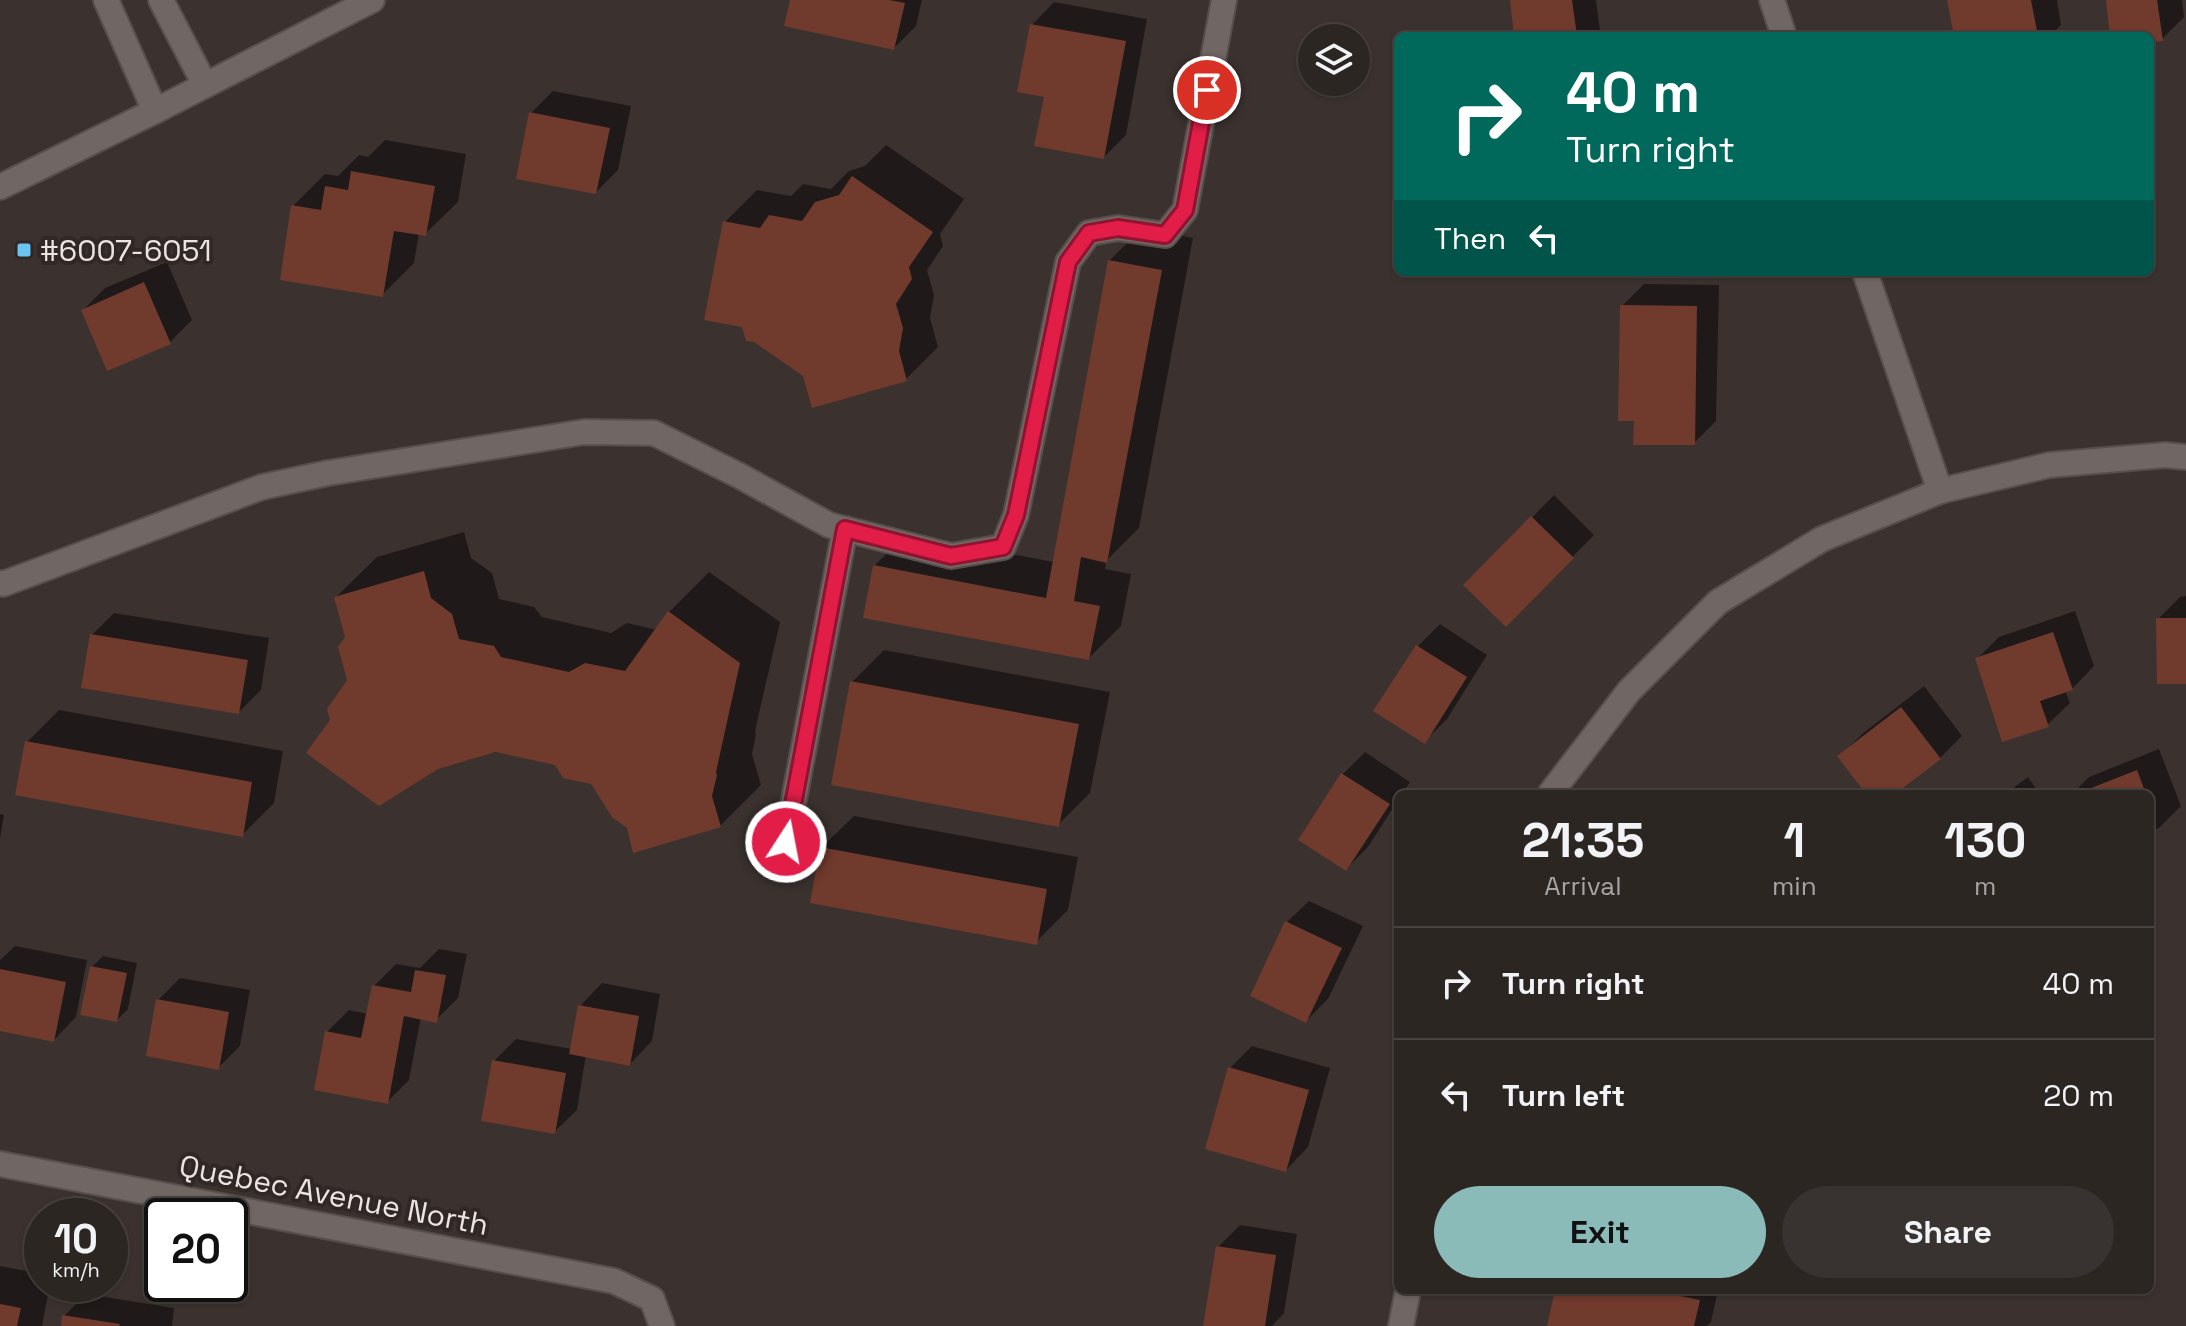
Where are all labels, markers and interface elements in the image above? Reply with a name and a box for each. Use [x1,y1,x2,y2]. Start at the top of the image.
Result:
map controls [1298,24,1370,96]
button: layers [1298,24,1370,96]
pin [1173,56,1241,124]
text: 40 m [1566,57,1700,128]
icon: right [1434,64,1538,168]
icon: arrive [1185,68,1229,112]
text: Turn right [1566,127,1735,173]
icon: left [1522,216,1566,260]
text: Then [1434,219,1506,258]
place label: #6007-6051 [40,231,212,270]
marker: #6007-6051 [15,241,33,259]
position arrow [744,800,828,884]
text: 21:35 [1522,810,1644,871]
text: 1 [1783,810,1805,871]
text: 130 [1944,810,2026,871]
text: Arrival [1544,869,1622,903]
text: min [1772,869,1817,903]
text: m [1974,869,1996,903]
icon: right [1434,961,1478,1005]
text: Turn right [1502,964,1645,1003]
text: 40 m [2043,964,2114,1003]
icon: left [1434,1073,1478,1117]
text: Turn left [1502,1076,1625,1115]
text: 20 m [2043,1076,2114,1115]
street label: Quebec Avenue North [176,1146,492,1244]
button: Exit [1434,1186,1766,1278]
button: Share [1782,1186,2114,1278]
speed limit sign: 20 [144,1198,248,1302]
text: 10 [54,1214,98,1265]
text: km/h [52,1257,100,1283]

